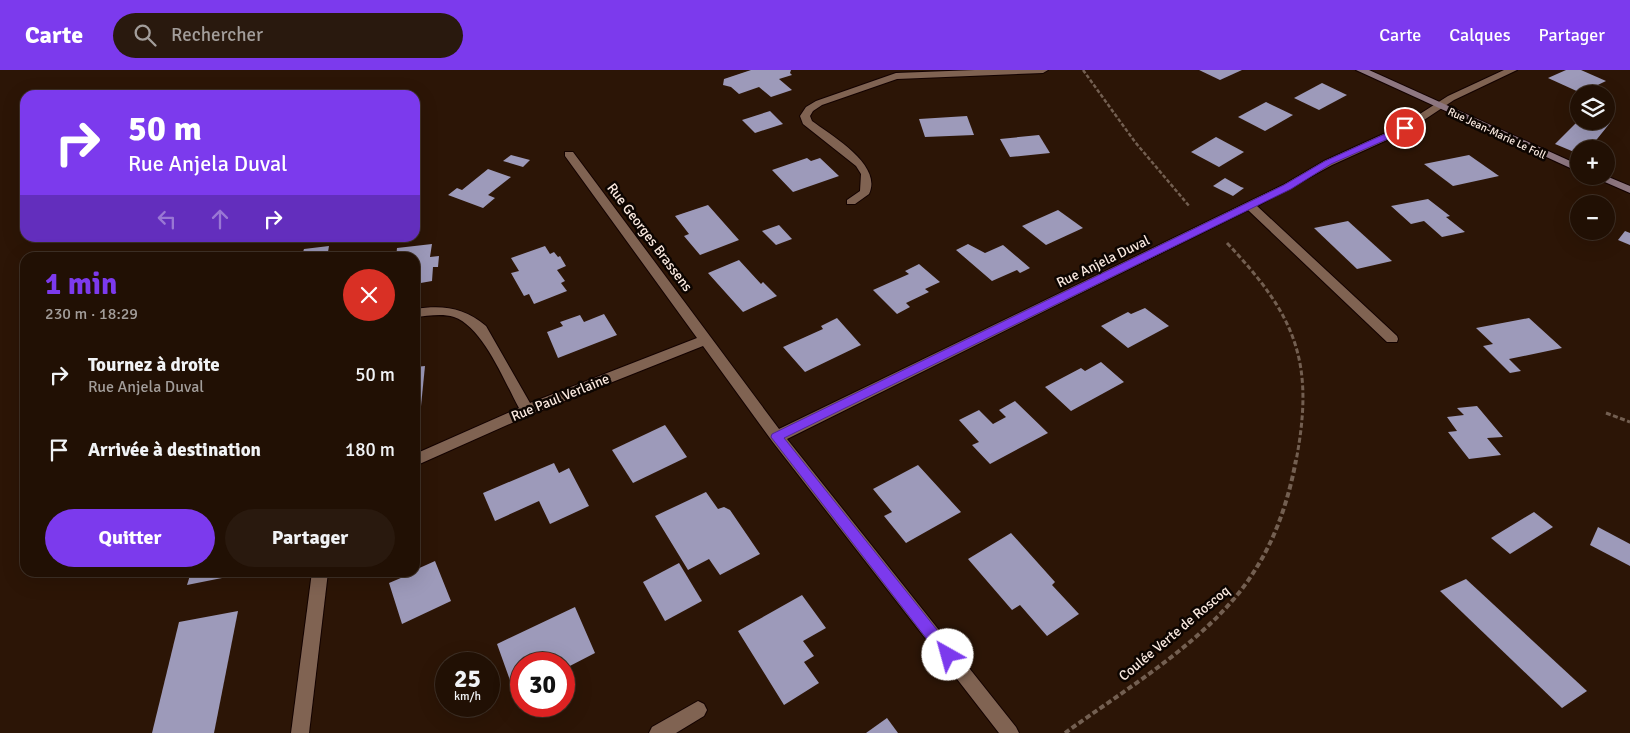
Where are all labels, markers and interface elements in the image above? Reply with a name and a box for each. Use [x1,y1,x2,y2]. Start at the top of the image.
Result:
search box [113,13,463,58]
text: Carte [25,20,83,50]
icon: search [131,21,159,49]
text: Rechercher [171,23,263,47]
text: Carte [1379,24,1421,46]
text: Calques [1449,24,1511,46]
text: Partager [1539,24,1605,46]
map controls [1570,85,1615,240]
button: layers [1570,85,1615,130]
street label: Rue Jean-Marie Le Foll [1446,105,1548,162]
text: 50 m [128,107,202,150]
pin [1384,107,1426,149]
icon: right [45,110,110,175]
icon: arrive [1391,114,1419,142]
button: + [1570,140,1615,185]
text: Rue Anjela Duval [128,150,288,177]
street label: Rue Georges Brassens [603,180,696,295]
button: − [1570,195,1615,240]
icon: left [153,205,181,233]
icon: ahead [206,205,234,233]
icon: right [259,205,287,233]
street label: Rue Anjela Duval [1054,232,1153,291]
text: 1 min [45,266,117,303]
button: close [343,269,395,321]
text: 230 m · 18:29 [45,304,138,324]
text: Tournez à droite [88,353,220,377]
icon: right [45,361,73,389]
text: 50 m [355,363,395,387]
street label: Rue Paul Verlaine [509,370,612,425]
text: Rue Anjela Duval [88,377,204,397]
icon: arrive [45,436,73,464]
text: Arrivée à destination [88,438,261,462]
text: 180 m [345,438,395,462]
button: Quitter [45,509,215,567]
button: Partager [225,509,395,567]
street label: Coulée Verte de Roscoq [1115,582,1233,685]
position arrow [921,628,973,680]
speed limit sign: 30 [510,652,575,717]
text: 25 [454,663,481,694]
text: km/h [454,689,481,704]

